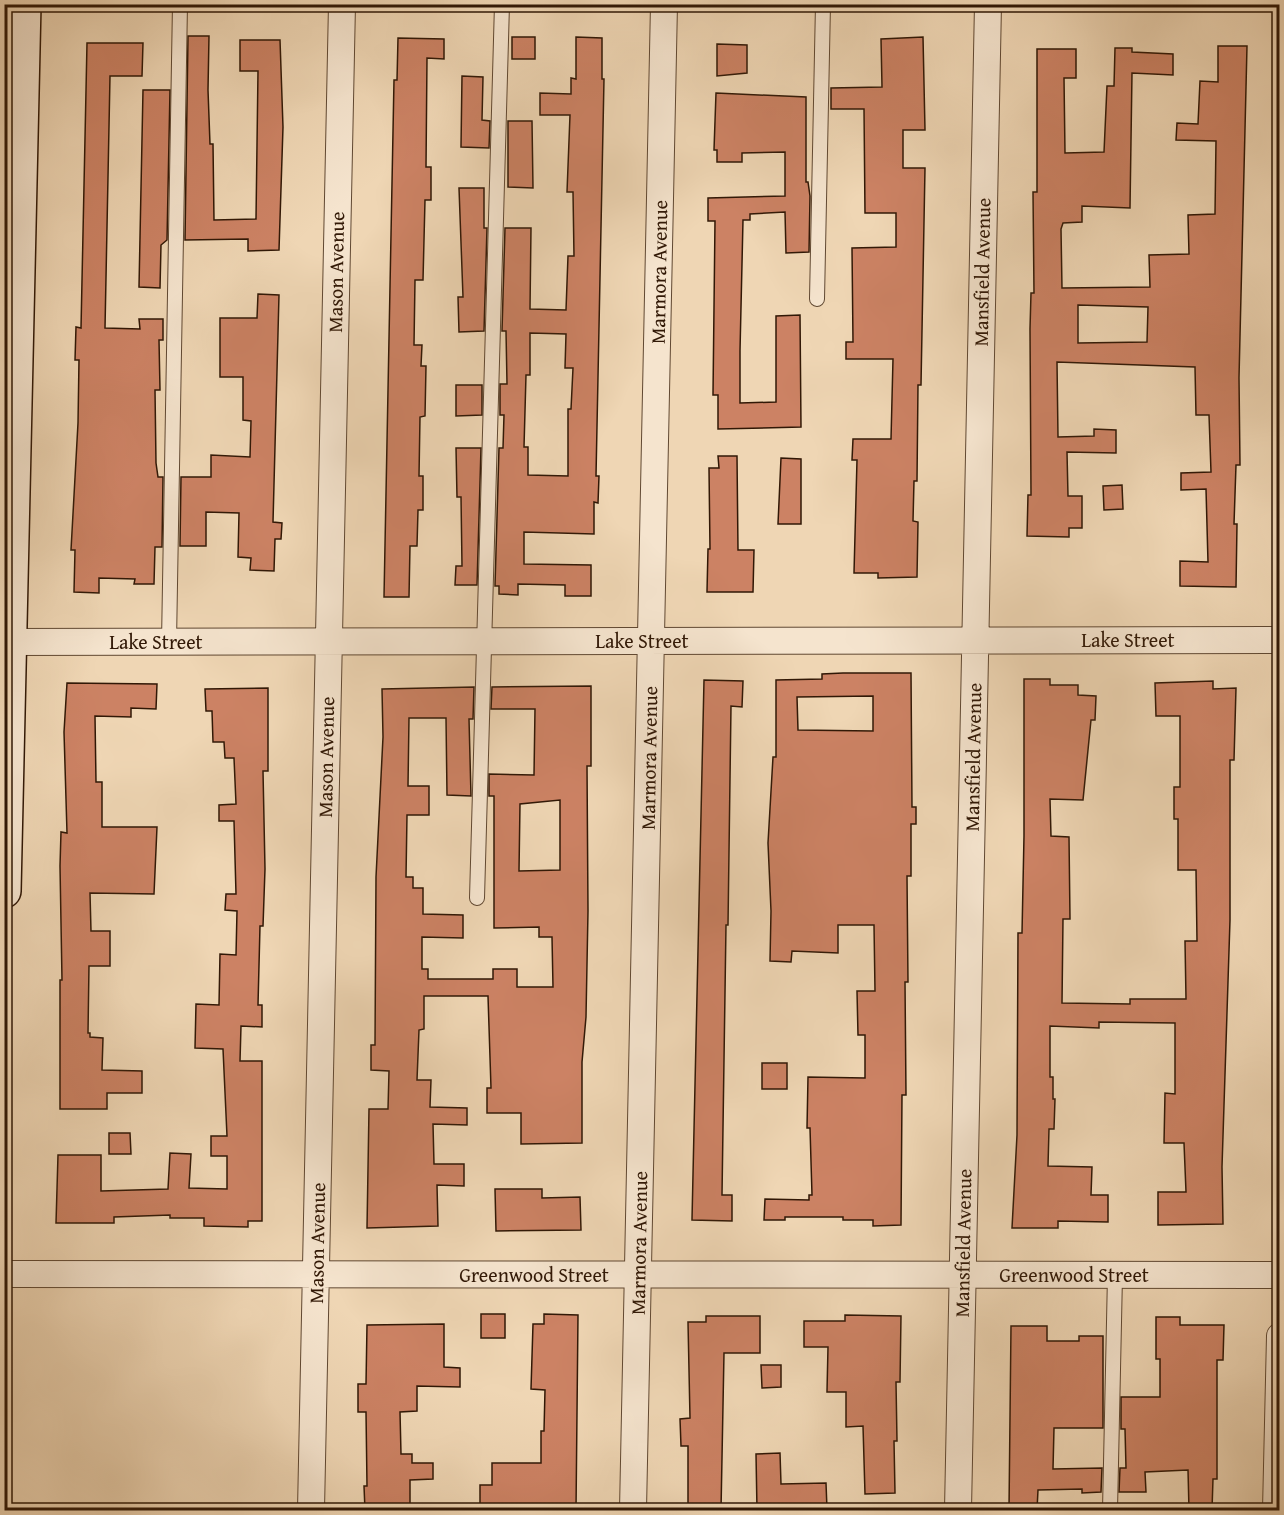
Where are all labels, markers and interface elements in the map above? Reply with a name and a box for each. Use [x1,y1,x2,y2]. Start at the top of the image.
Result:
street label: Mansfield Avenue [966,197,997,347]
street label: Marmora Avenue [643,200,674,344]
street label: Mason Avenue [320,211,351,333]
street label: Lake Street [1081,625,1175,654]
street label: Lake Street [595,626,689,655]
street label: Lake Street [109,627,203,656]
street label: Mansfield Avenue [957,682,988,832]
street label: Marmora Avenue [633,686,664,830]
street label: Mason Avenue [310,696,341,818]
street label: Mansfield Avenue [947,1168,978,1318]
street label: Marmora Avenue [623,1171,654,1315]
street label: Mason Avenue [301,1182,332,1304]
street label: Greenwood Street [459,1260,609,1289]
street label: Greenwood Street [999,1260,1149,1289]

